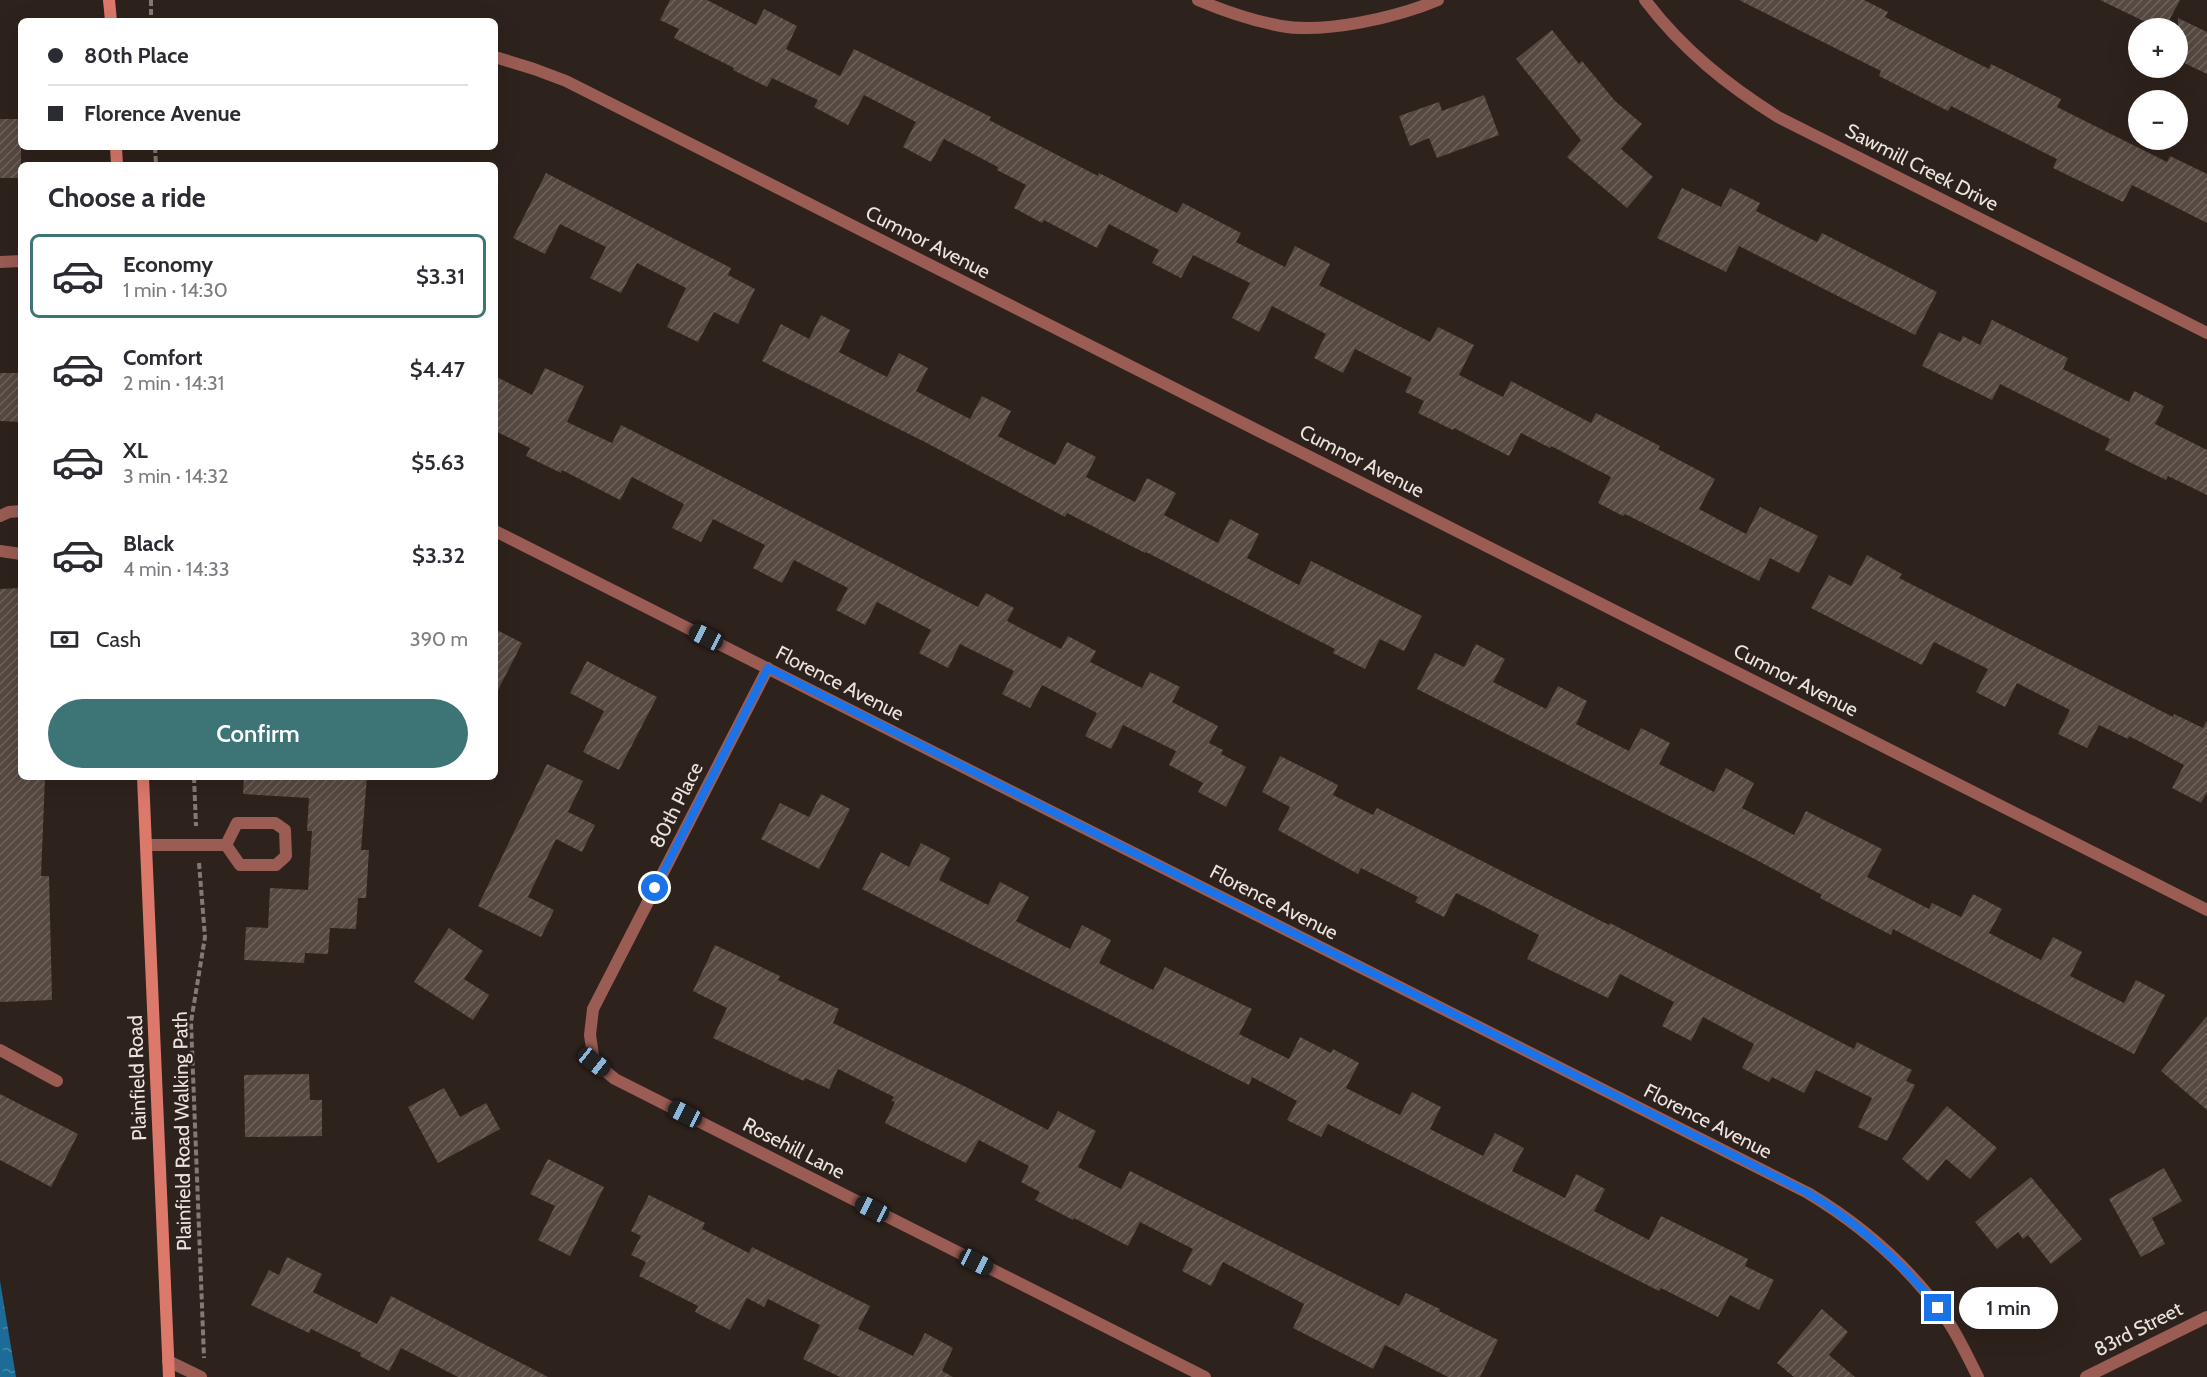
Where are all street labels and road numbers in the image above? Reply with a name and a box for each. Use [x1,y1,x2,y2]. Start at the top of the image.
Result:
street label: Sawmill Creek Drive [1842,118,2002,216]
street label: Cumnor Avenue [862,200,994,284]
street label: Cumnor Avenue [1296,419,1428,503]
street label: Cumnor Avenue [1730,638,1862,722]
street label: Florence Avenue [772,640,908,726]
street label: 80th Place [644,758,708,852]
street label: Florence Avenue [1206,859,1342,945]
street label: Plainfield Road Walking Path [168,1011,196,1251]
street label: Plainfield Road [123,1015,151,1141]
street label: Florence Avenue [1640,1078,1776,1164]
street label: Rosehill Lane [739,1112,849,1184]
street label: 83rd Street [2090,1296,2186,1361]

